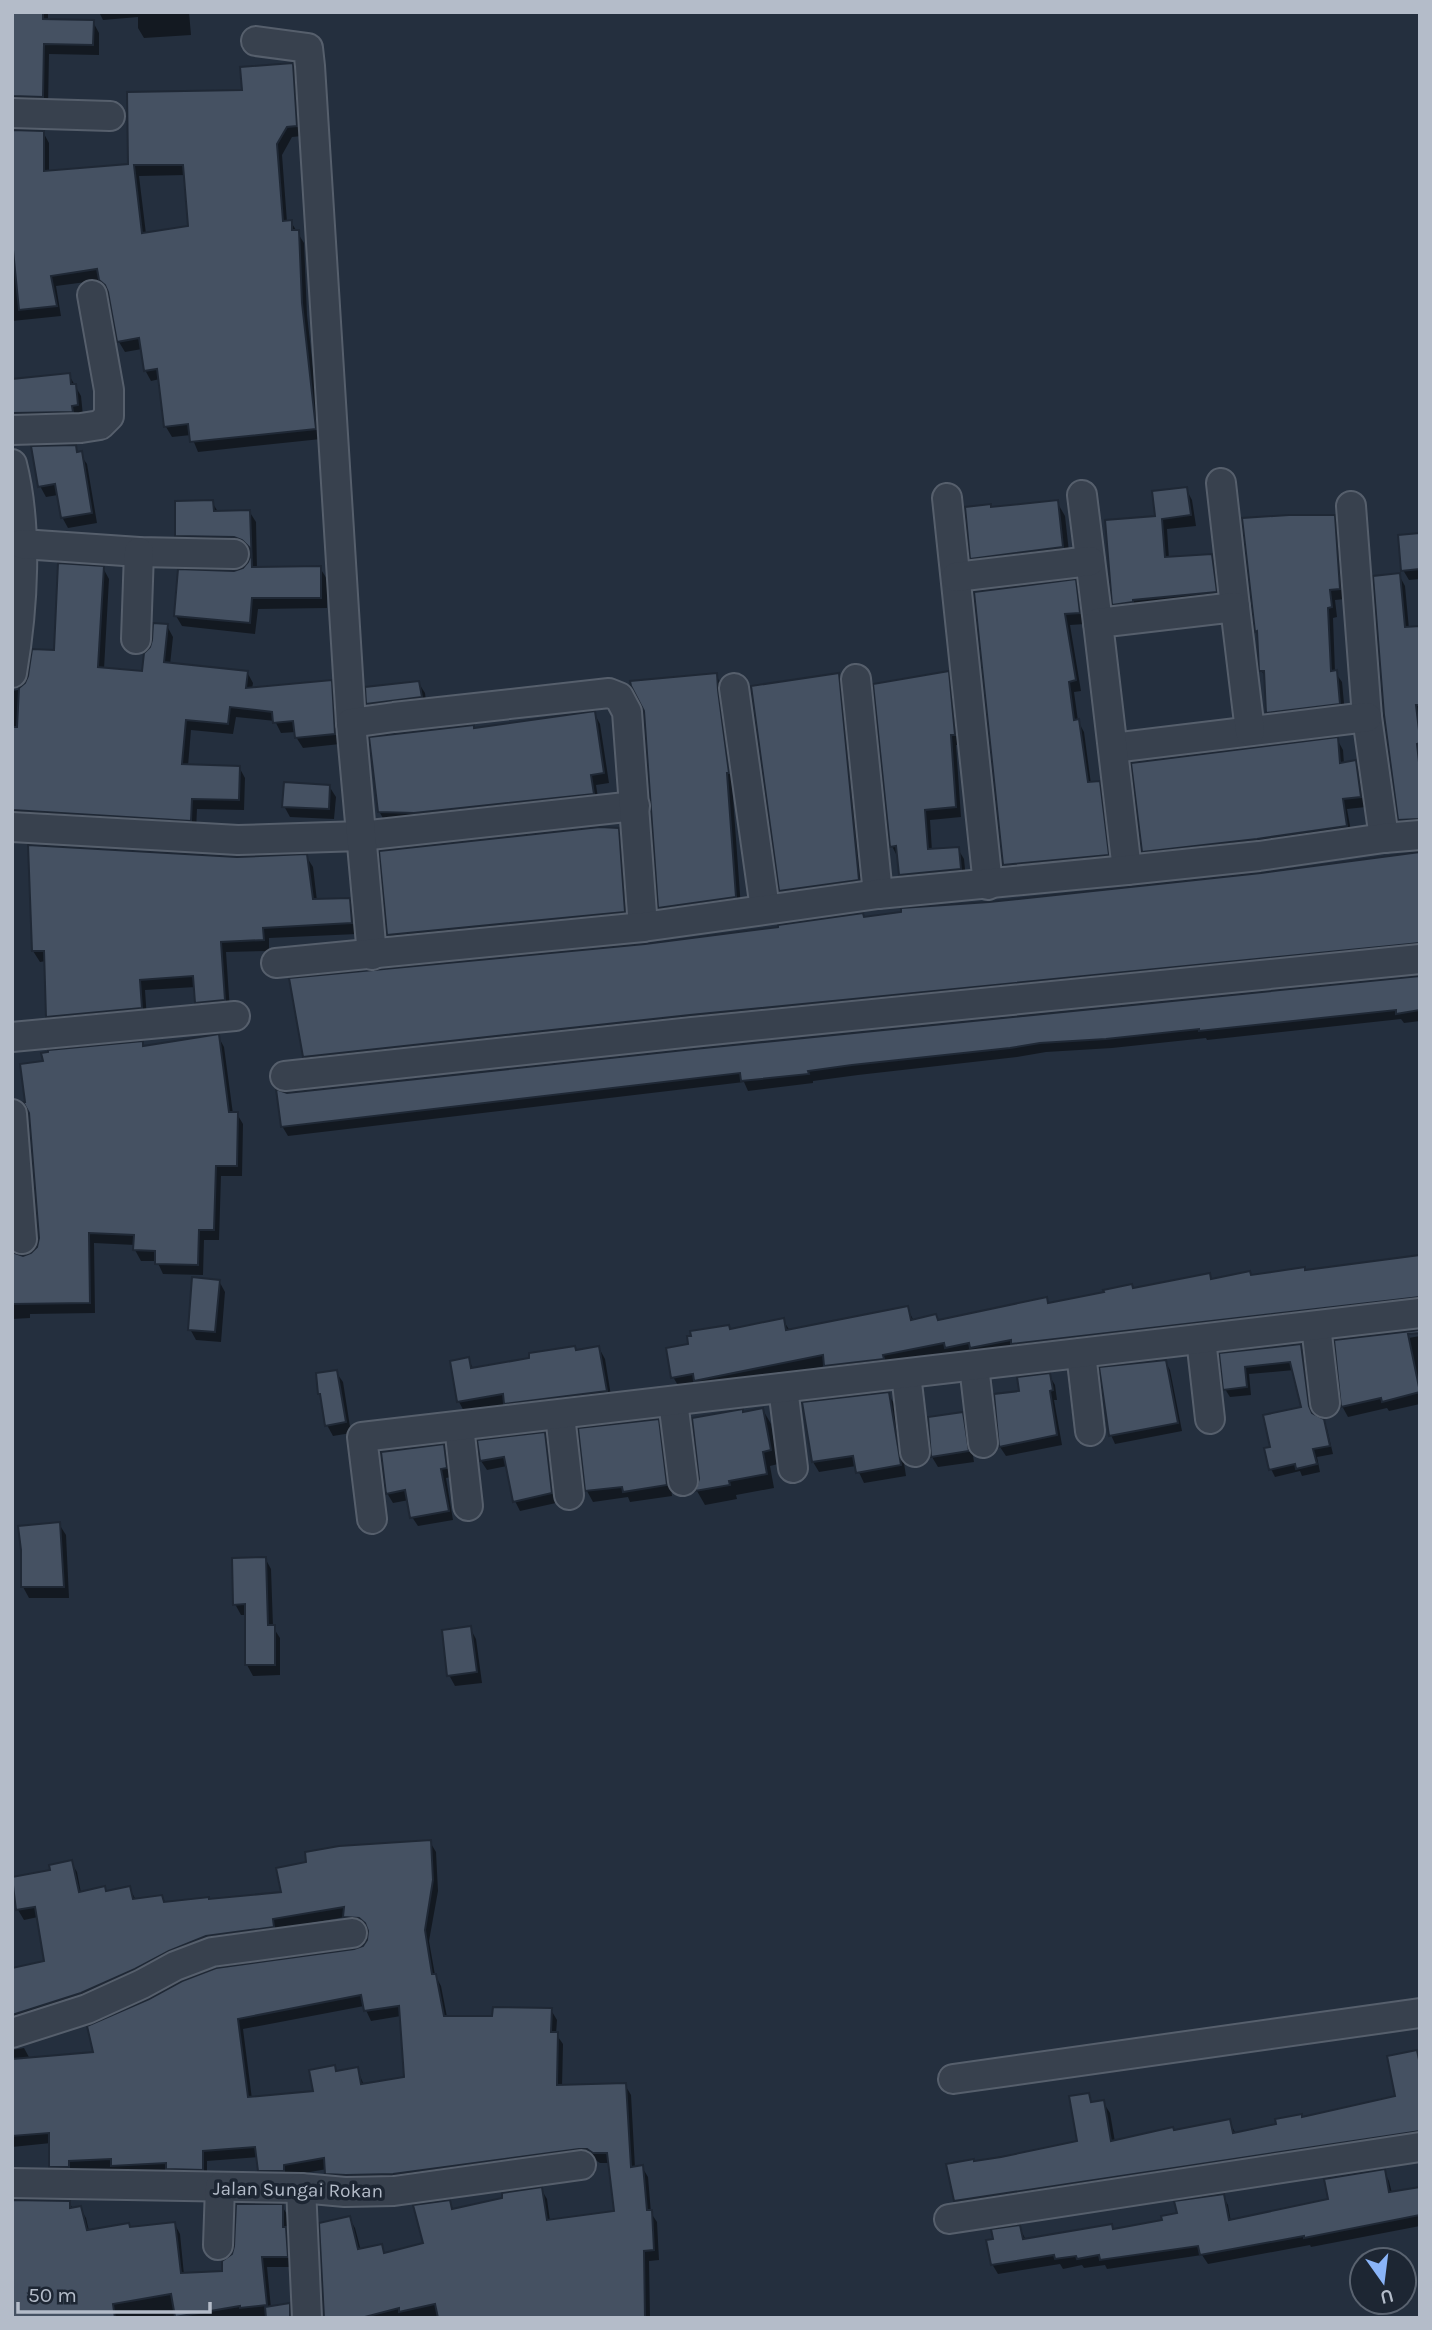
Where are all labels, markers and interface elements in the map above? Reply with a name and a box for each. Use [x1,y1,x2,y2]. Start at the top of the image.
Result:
street label: Jalan Sungai Rokan [213,2178,383,2202]
north arrow [1348,2246,1418,2316]
scale bar [18,2270,210,2314]
text: 50 m [28,2283,77,2307]
text: U [1378,2284,1396,2309]

